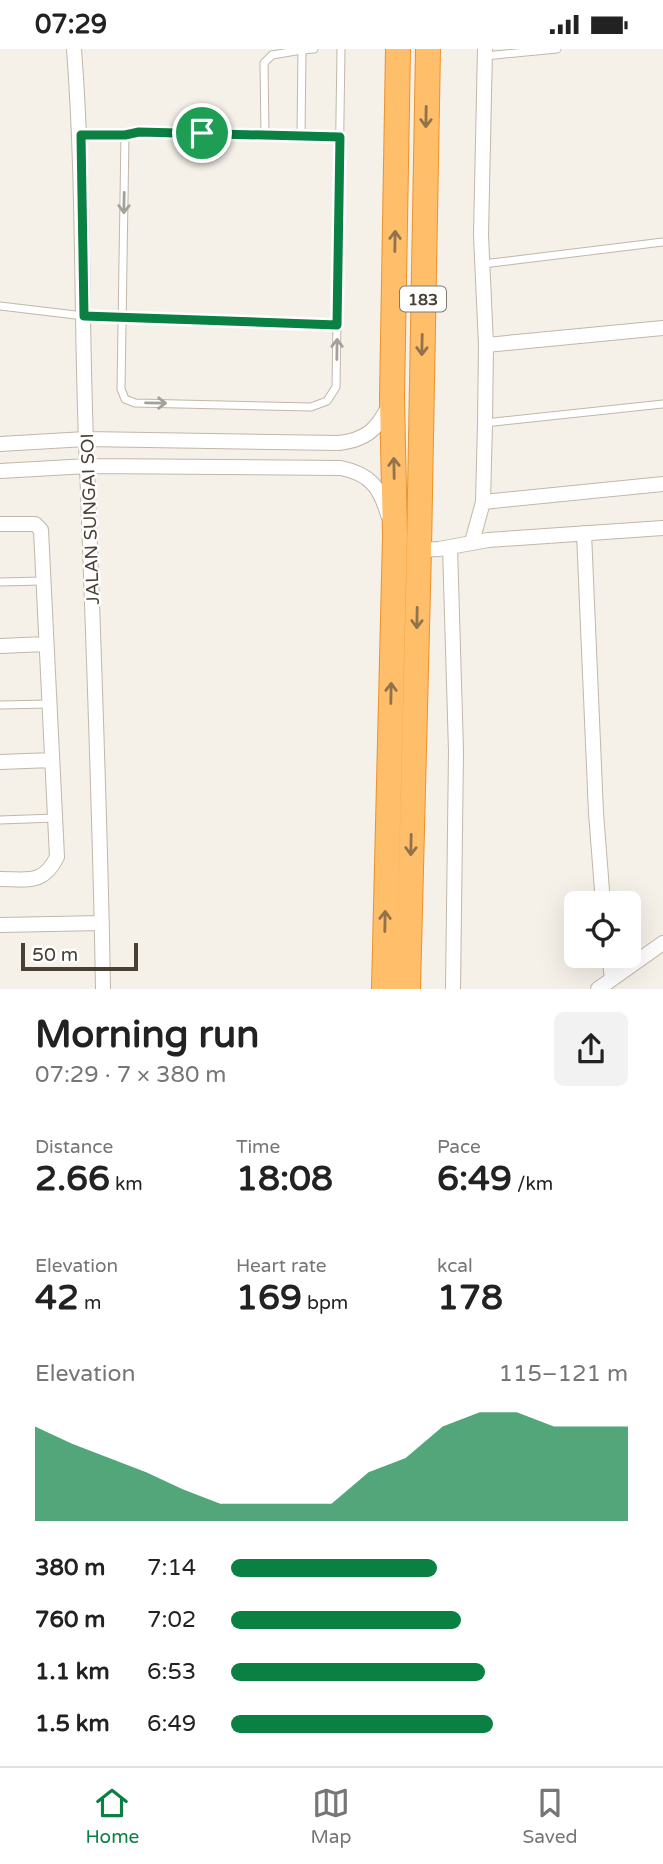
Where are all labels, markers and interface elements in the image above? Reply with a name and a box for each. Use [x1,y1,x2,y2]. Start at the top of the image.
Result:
text: 07:29 [35,9,107,40]
pin [172,103,232,163]
one-way arrow [420,105,433,128]
icon: arrive [183,114,221,152]
one-way arrow [117,192,131,215]
one-way arrow [388,229,402,252]
road number: 183 [400,287,446,311]
one-way arrow [416,333,429,356]
one-way arrow [330,338,344,361]
one-way arrow [144,397,167,410]
street label: JALAN SUNGAI SOI [76,433,104,605]
one-way arrow [387,457,400,480]
one-way arrow [410,606,424,629]
one-way arrow [384,682,398,705]
one-way arrow [405,834,418,857]
map controls [564,891,641,968]
button: locate [564,891,641,968]
one-way arrow [379,910,392,933]
scale bar [21,940,138,972]
text: 50 m [32,944,78,966]
text: Morning run [35,1012,259,1058]
button: share [554,1012,628,1086]
text: 07:29 · 7 × 380 m [35,1061,226,1089]
text: Distance [35,1136,113,1158]
text: Time [236,1136,280,1158]
text: Pace [437,1136,481,1158]
text: 2.66 [35,1158,110,1200]
text: 18:08 [236,1158,333,1200]
text: 6:49 [437,1158,512,1200]
text: km [110,1173,143,1195]
text: /km [512,1173,553,1195]
text: Elevation [35,1255,118,1277]
text: Heart rate [236,1255,327,1277]
text: kcal [437,1255,473,1277]
text: 42 [35,1277,79,1319]
text: 169 [236,1277,302,1319]
text: 178 [437,1277,503,1319]
text: m [79,1292,101,1314]
text: bpm [302,1292,348,1314]
text: Elevation [35,1360,136,1388]
text: 115–121 m [499,1360,628,1388]
text: 380 m [35,1554,105,1582]
text: 7:14 [147,1554,196,1582]
text: 760 m [35,1606,105,1634]
text: 7:02 [147,1606,196,1634]
text: 1.1 km [35,1658,110,1686]
text: 6:53 [147,1658,196,1686]
text: 1.5 km [35,1710,110,1738]
text: 6:49 [147,1710,196,1738]
tab: Home [86,1784,139,1848]
tab: Map [310,1784,351,1848]
tab: Saved [523,1784,577,1848]

